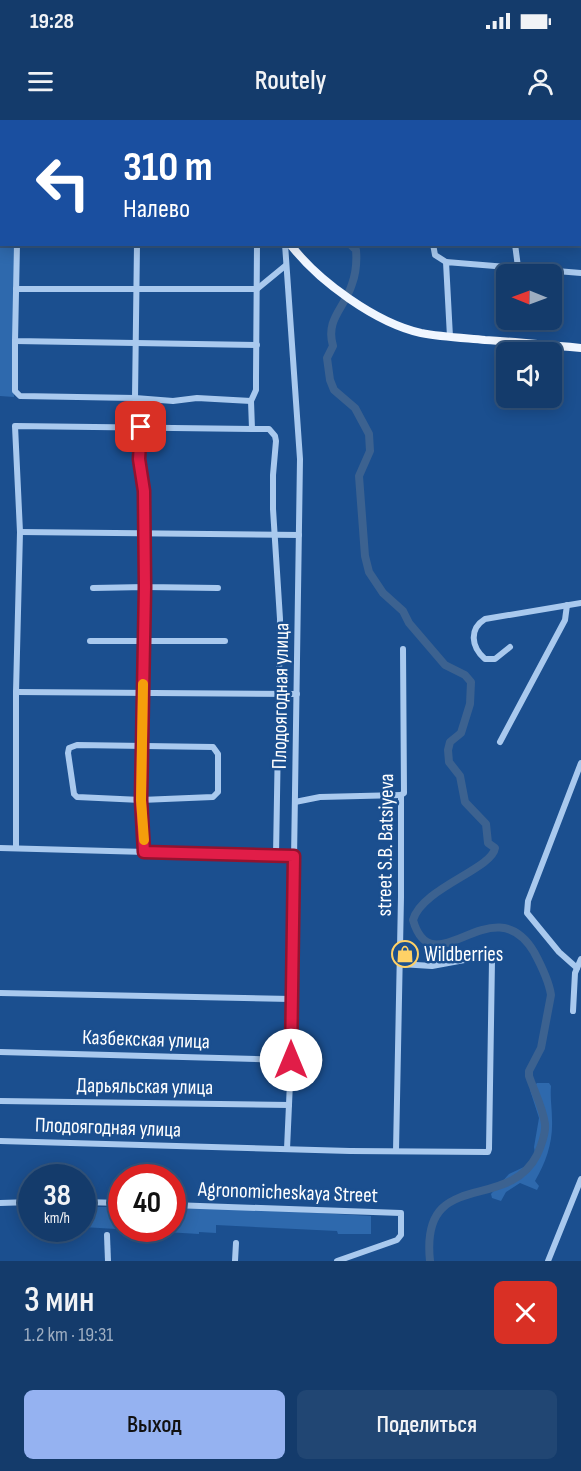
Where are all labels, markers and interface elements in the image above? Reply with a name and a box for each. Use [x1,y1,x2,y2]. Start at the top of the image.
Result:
text: 19:28 [30,8,74,35]
icon: menu [24,65,57,98]
text: Routely [255,65,326,97]
icon: person [524,65,557,98]
text: 310 m [123,142,213,193]
icon: left [24,144,102,222]
text: Налево [123,193,190,225]
north arrow [496,264,562,330]
map controls [496,264,562,408]
button: sound [496,342,562,408]
pin [115,401,166,452]
icon: arrive [124,410,157,443]
street label: Плодоягодная улица [267,623,294,769]
street label: street S.B. Batsiyeva [372,773,399,917]
shop icon: Wildberries [390,939,420,969]
place label: Wildberries [424,942,503,967]
street label: Казбекская улица [82,1025,210,1054]
position arrow [259,1028,323,1092]
street label: Дарьяльская улица [76,1073,213,1100]
street label: Плодоягодная улица [34,1112,181,1143]
speed limit sign: 40 [108,1164,186,1242]
street label: Agronomicheskaya Street [197,1177,378,1208]
text: 38 [43,1178,71,1214]
text: km/h [44,1209,70,1228]
text: 3 мин [24,1279,94,1322]
button: close [494,1281,557,1344]
text: 1.2 km · 19:31 [24,1323,113,1347]
button: Выход [24,1390,285,1459]
button: Поделиться [297,1390,557,1459]

